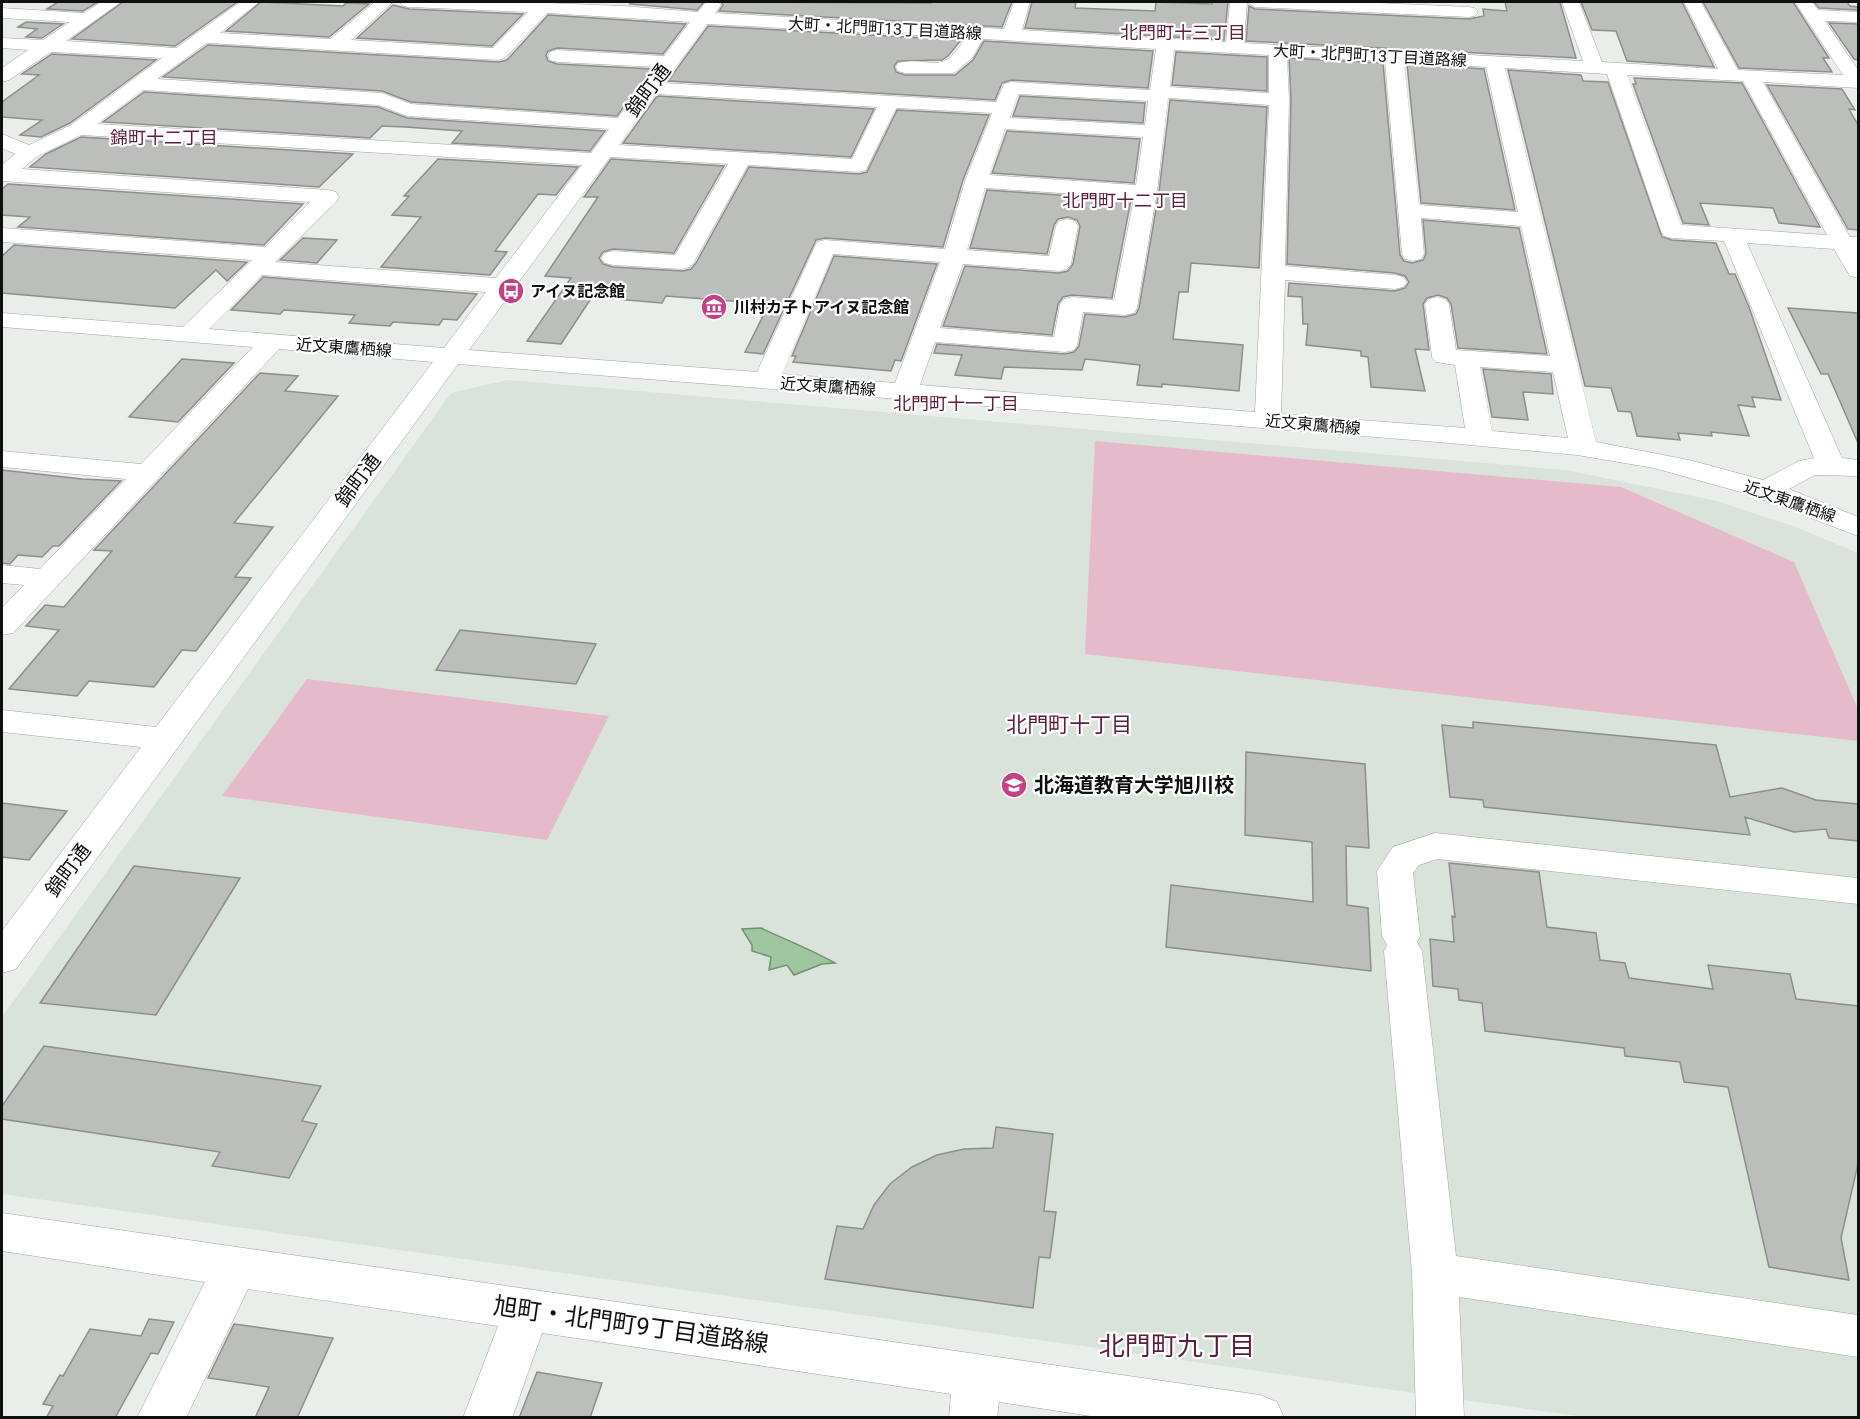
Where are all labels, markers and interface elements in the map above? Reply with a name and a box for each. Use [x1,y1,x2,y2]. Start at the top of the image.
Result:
street label: 大町・北門町13丁目道路線 [788,14,982,43]
district label: 北門町十三丁目 [1120,22,1246,43]
street label: 大町・北門町13丁目道路線 [1273,41,1467,70]
street label: 錦町通 [620,59,676,121]
district label: 錦町十二丁目 [110,127,218,148]
district label: 北門町十二丁目 [1062,190,1188,211]
bus stop icon: アイヌ記念館 [496,276,526,306]
place label: アイヌ記念館 [530,282,625,301]
museum icon: 川村カ子トアイヌ記念館 [699,292,729,322]
place label: 川村カ子トアイヌ記念館 [734,298,909,317]
street label: 近文東鷹栖線 [295,335,393,360]
street label: 近文東鷹栖線 [779,374,877,399]
district label: 北門町十一丁目 [893,393,1019,414]
street label: 近文東鷹栖線 [1264,411,1362,438]
street label: 錦町通 [330,449,386,511]
street label: 近文東鷹栖線 [1741,477,1838,526]
district label: 北門町十丁目 [1006,713,1132,737]
school or university icon: 北海道教育大学旭川校 [999,770,1029,800]
place label: 北海道教育大学旭川校 [1034,773,1234,797]
street label: 錦町通 [40,839,96,901]
street label: 旭町・北門町9丁目道路線 [492,1292,770,1358]
district label: 北門町九丁目 [1099,1331,1255,1361]

